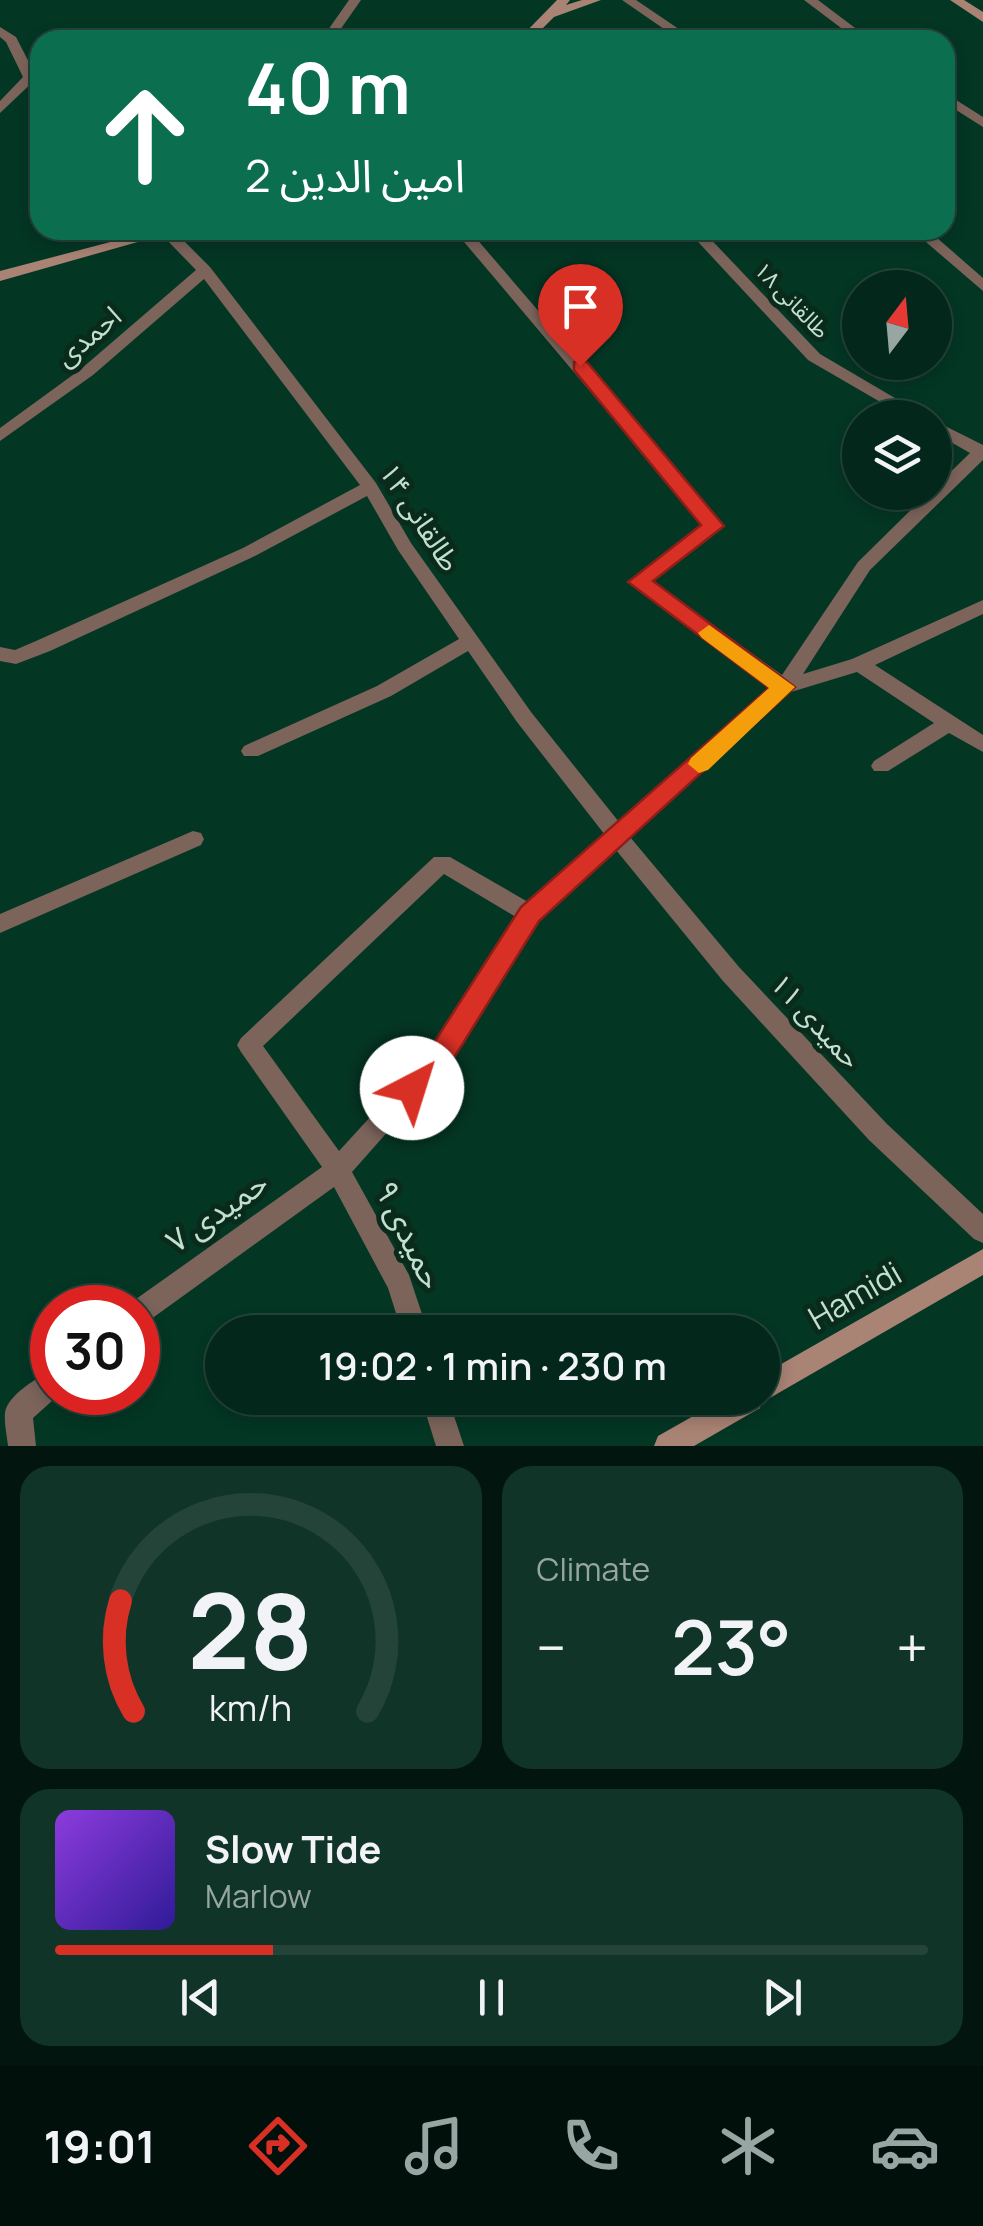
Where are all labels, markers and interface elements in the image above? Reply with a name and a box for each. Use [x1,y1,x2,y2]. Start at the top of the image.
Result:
text: 40 m [245,39,411,135]
icon: ahead [80,70,210,200]
text: امین الدین 2 [245,144,465,206]
street label: طالقانی ۱۸ [748,255,836,345]
pin [538,264,623,367]
north arrow [842,270,952,380]
map controls [842,270,952,510]
icon: arrive [553,279,608,334]
street label: احمدی [46,296,129,374]
button: layers [842,400,952,510]
street label: طالقانی ۱۴ [372,455,470,578]
street label: حمیدی ۱۱ [763,965,871,1076]
position arrow [360,1036,464,1140]
street label: حمیدی ۷ [157,1160,276,1262]
street label: حمیدی ۹ [365,1173,455,1296]
street label: Hamidi [800,1251,909,1339]
speed limit sign: 30 [30,1285,160,1415]
text: 19:02 · 1 min · 230 m [318,1339,667,1391]
text: Climate [537,1547,650,1591]
text: 28 [188,1558,314,1700]
text: 23° [671,1595,792,1698]
text: − [537,1609,566,1685]
text: + [896,1609,928,1685]
text: km/h [209,1683,292,1732]
text: Slow Tide [205,1822,382,1874]
text: Marlow [205,1874,312,1918]
icon: previous [173,1970,228,2025]
icon: pause [464,1970,519,2025]
icon: next [755,1970,810,2025]
icon: directions [243,2111,313,2181]
icon: music [399,2111,469,2181]
icon: phone [556,2111,626,2181]
icon: climate [713,2111,783,2181]
icon: car [870,2111,940,2181]
text: 19:01 [43,2115,156,2177]

